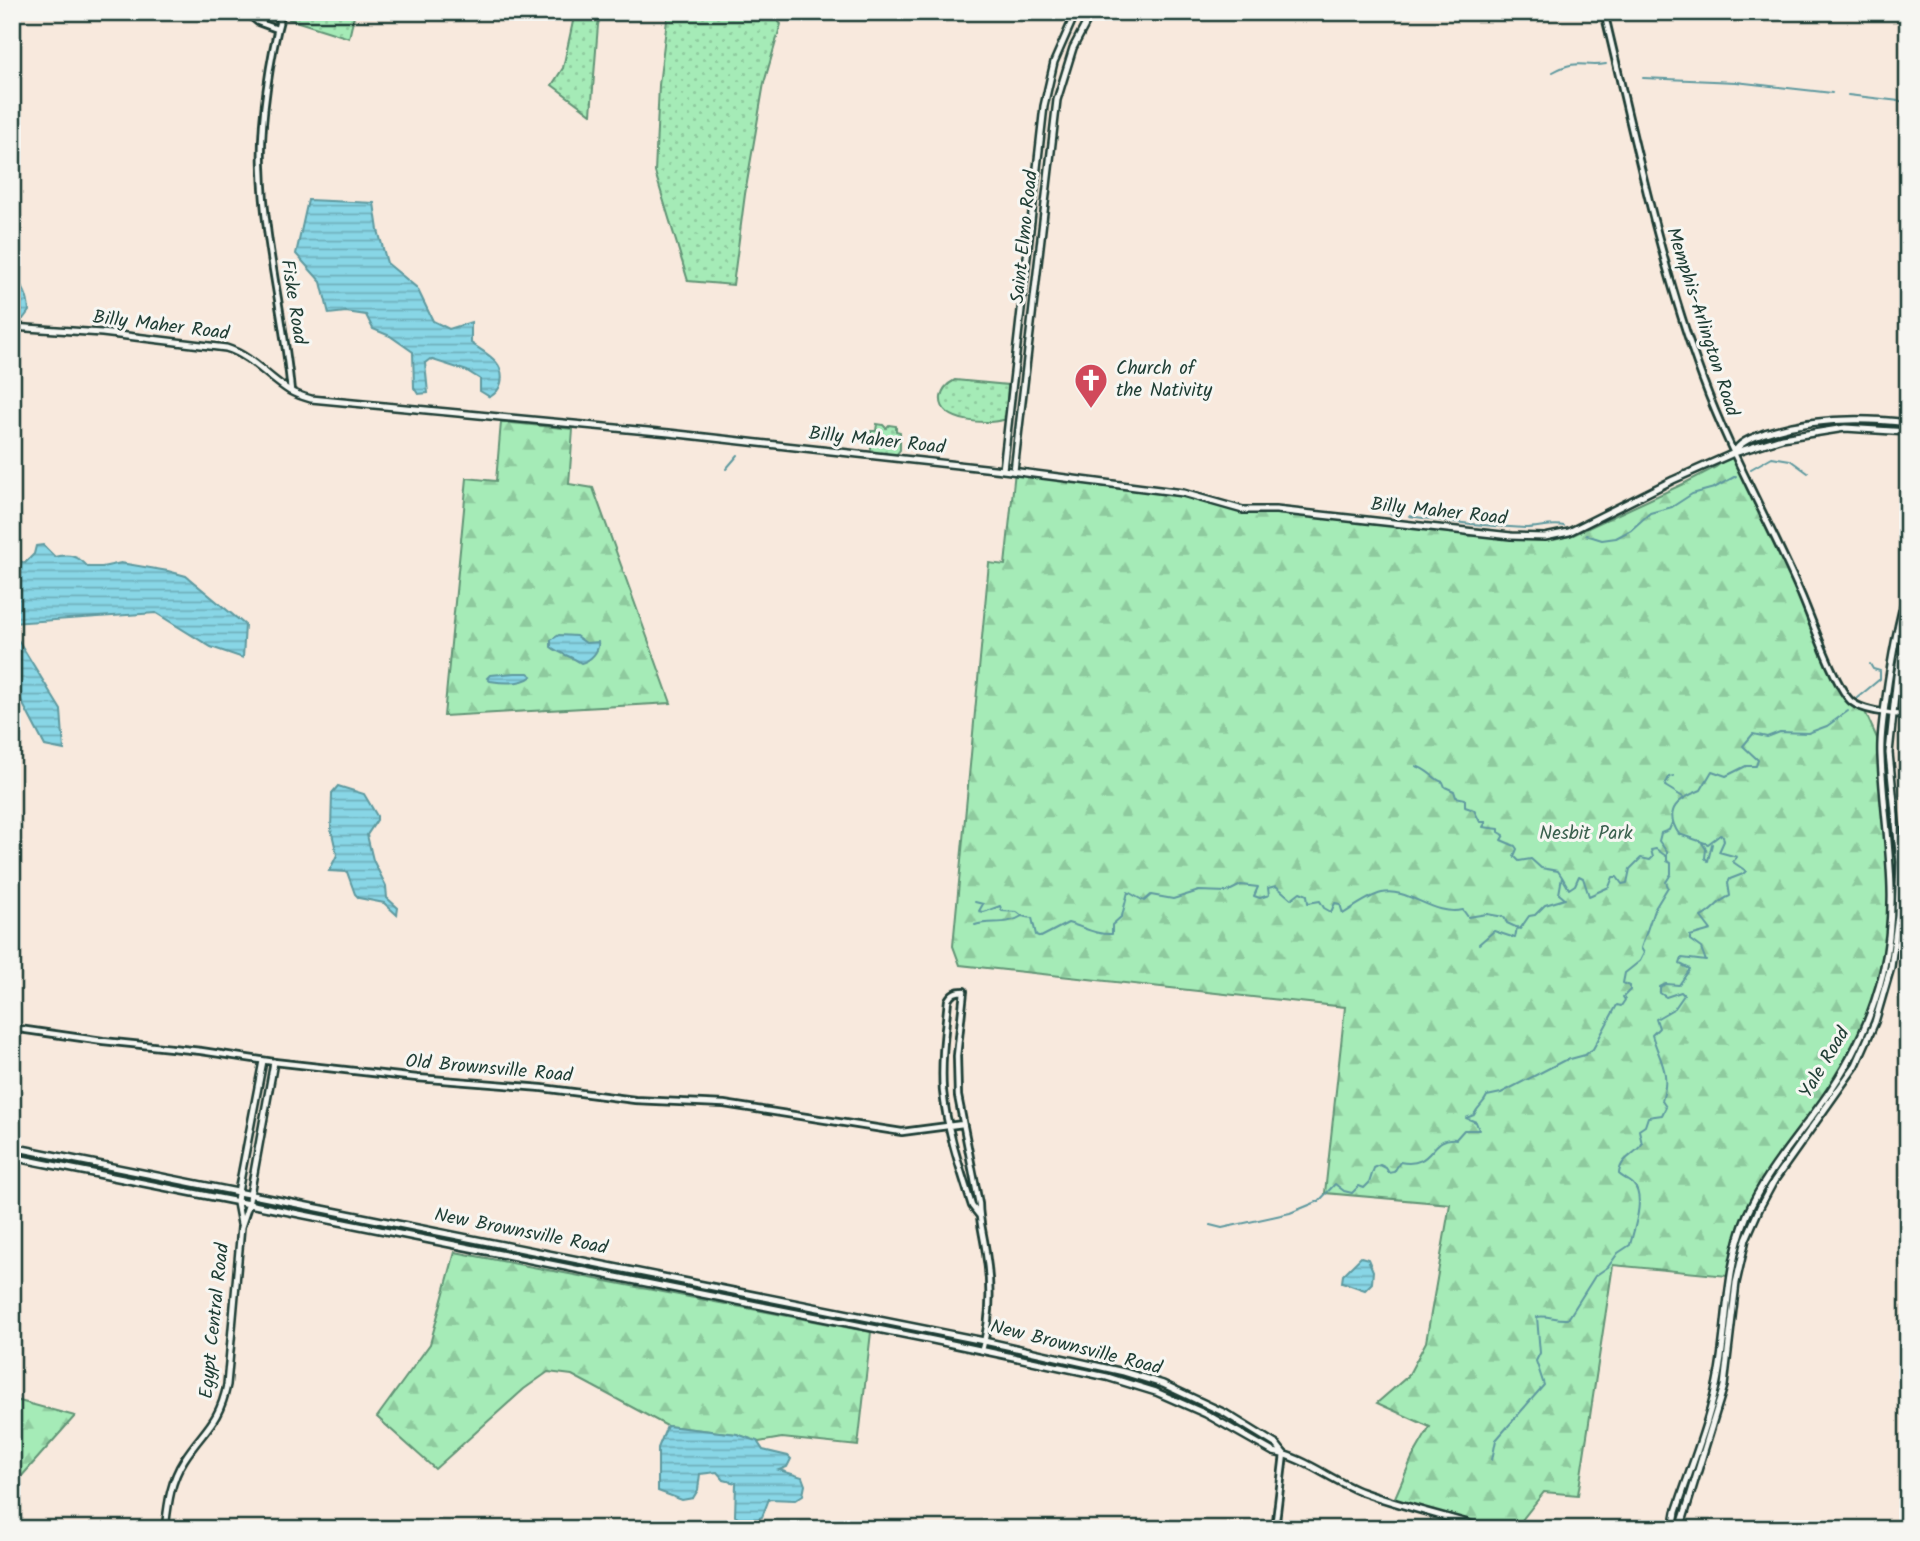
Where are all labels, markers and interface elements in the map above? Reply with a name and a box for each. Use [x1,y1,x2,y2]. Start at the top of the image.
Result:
street label: Saint Elmo Road [1003,168,1047,305]
street label: Memphis-Arlington Road [1657,224,1747,421]
street label: Fiske Road [271,257,315,347]
street label: Billy Maher Road [91,303,231,349]
place label: Church of the Nativity [1116,354,1213,406]
church icon: Church of the Nativity [1072,361,1110,410]
street label: Billy Maher Road [807,419,947,463]
street label: Billy Maher Road [1369,490,1509,534]
park label: Nesbit Park [1539,819,1633,849]
street label: Yale Road [1792,1021,1858,1104]
street label: Old Brownsville Road [404,1047,574,1091]
street label: New Brownsville Road [432,1200,611,1264]
street label: Egypt Central Road [192,1241,238,1400]
street label: New Brownsville Road [987,1312,1165,1384]

